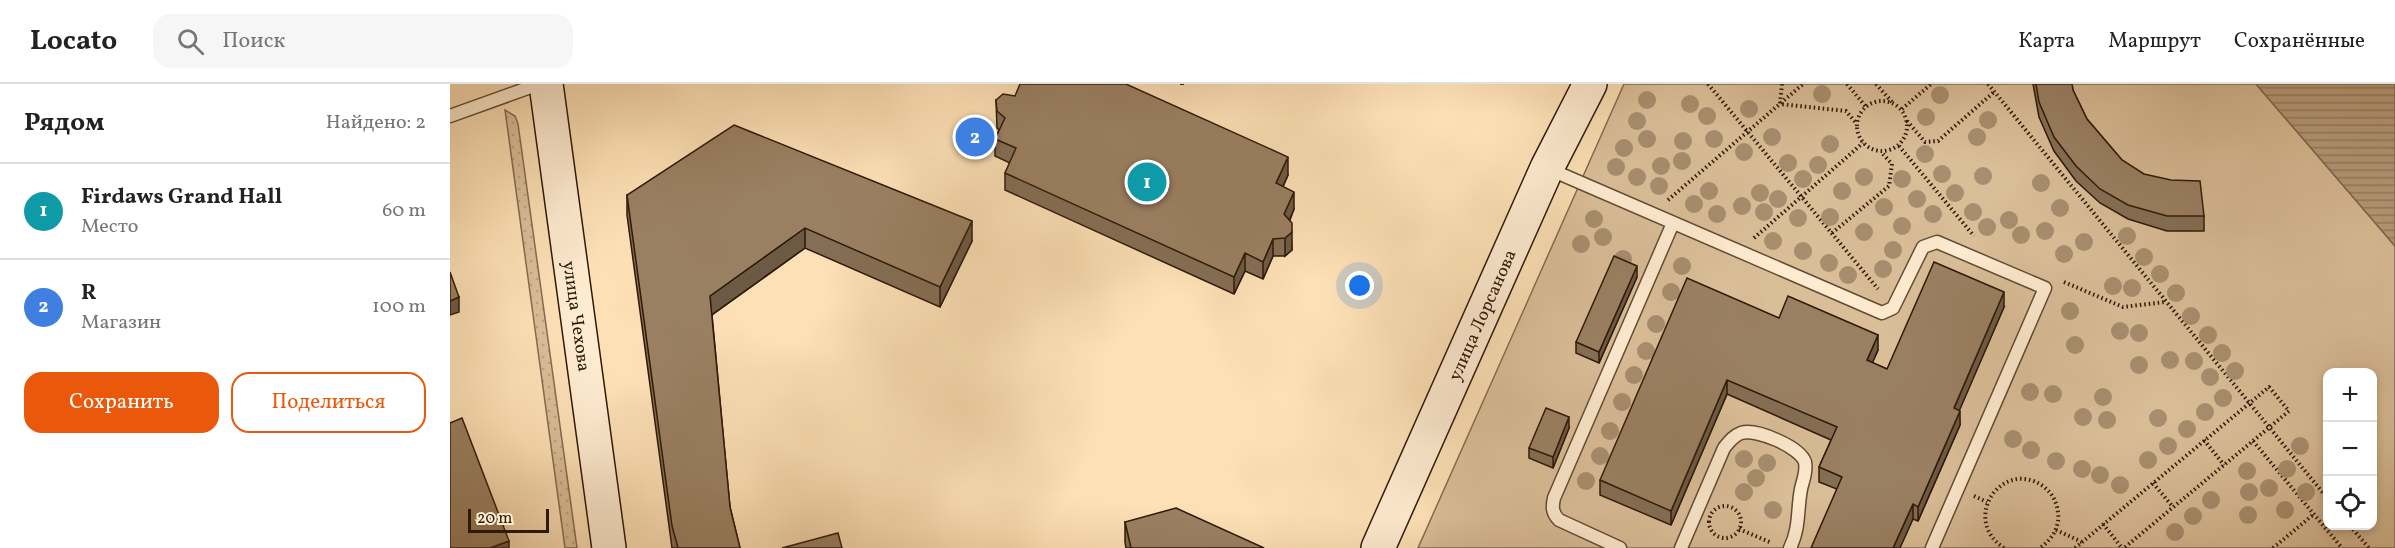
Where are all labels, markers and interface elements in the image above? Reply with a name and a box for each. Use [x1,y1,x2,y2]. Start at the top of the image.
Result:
search box [153,14,573,68]
text: Locato [30,22,117,61]
icon: search [174,25,207,58]
text: Поиск [222,26,285,57]
text: Карта [2018,27,2075,56]
text: Маршрут [2108,27,2201,56]
text: Сохранённые [2234,27,2365,56]
text: Рядом [24,105,104,141]
text: Найдено: 2 [326,109,426,137]
pin: 2 [956,115,994,160]
pin: 1 [1128,160,1166,204]
text: Firdaws Grand Hall [81,182,282,213]
text: 1 [39,197,48,225]
text: 60 m [382,197,426,225]
text: Место [81,213,138,241]
street label: улица Лорсанова [1443,246,1524,385]
street label: улица Чехова [555,259,596,373]
your location [1345,271,1374,300]
text: R [81,278,96,309]
text: 2 [38,293,49,321]
text: 100 m [372,293,426,321]
text: Магазин [81,309,161,337]
map controls [2323,368,2377,530]
button: + [2323,368,2377,422]
button: Сохранить [24,372,219,433]
button: Поделиться [231,372,426,433]
button: − [2323,422,2377,476]
button: locate [2323,476,2377,530]
scale bar [468,506,549,534]
text: 20 m [477,508,512,530]

